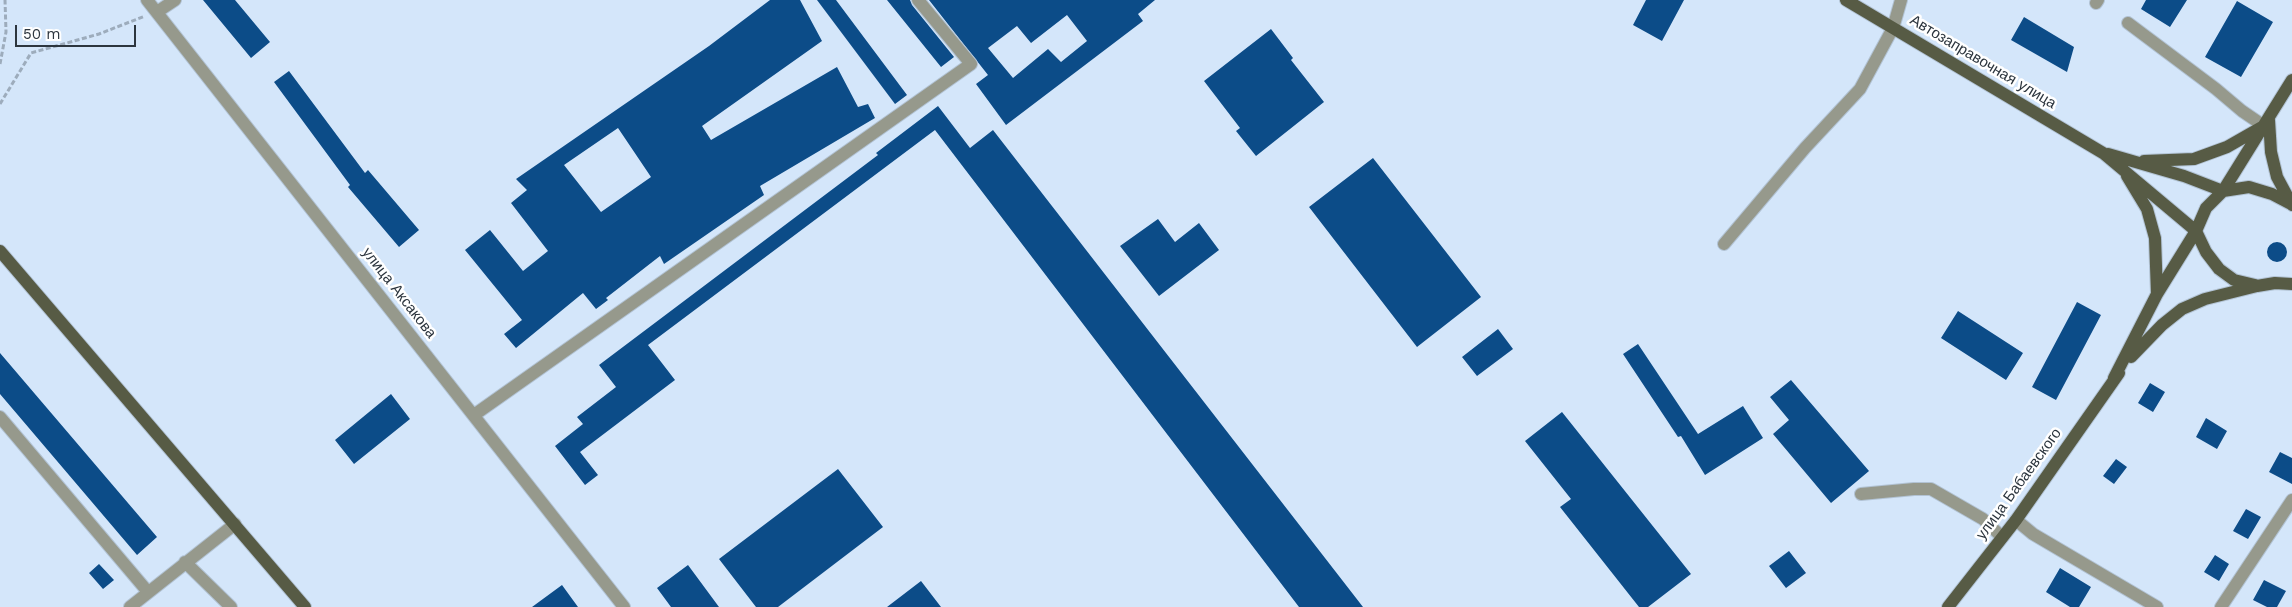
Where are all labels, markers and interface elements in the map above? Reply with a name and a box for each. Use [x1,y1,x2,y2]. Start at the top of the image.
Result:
street label: Автозаправочная улица [1907,11,2059,113]
scale bar [18,15,139,47]
text: 50 m [23,25,60,43]
street label: улица Аксакова [358,244,440,342]
street label: улица Бабаевского [1973,425,2065,543]

